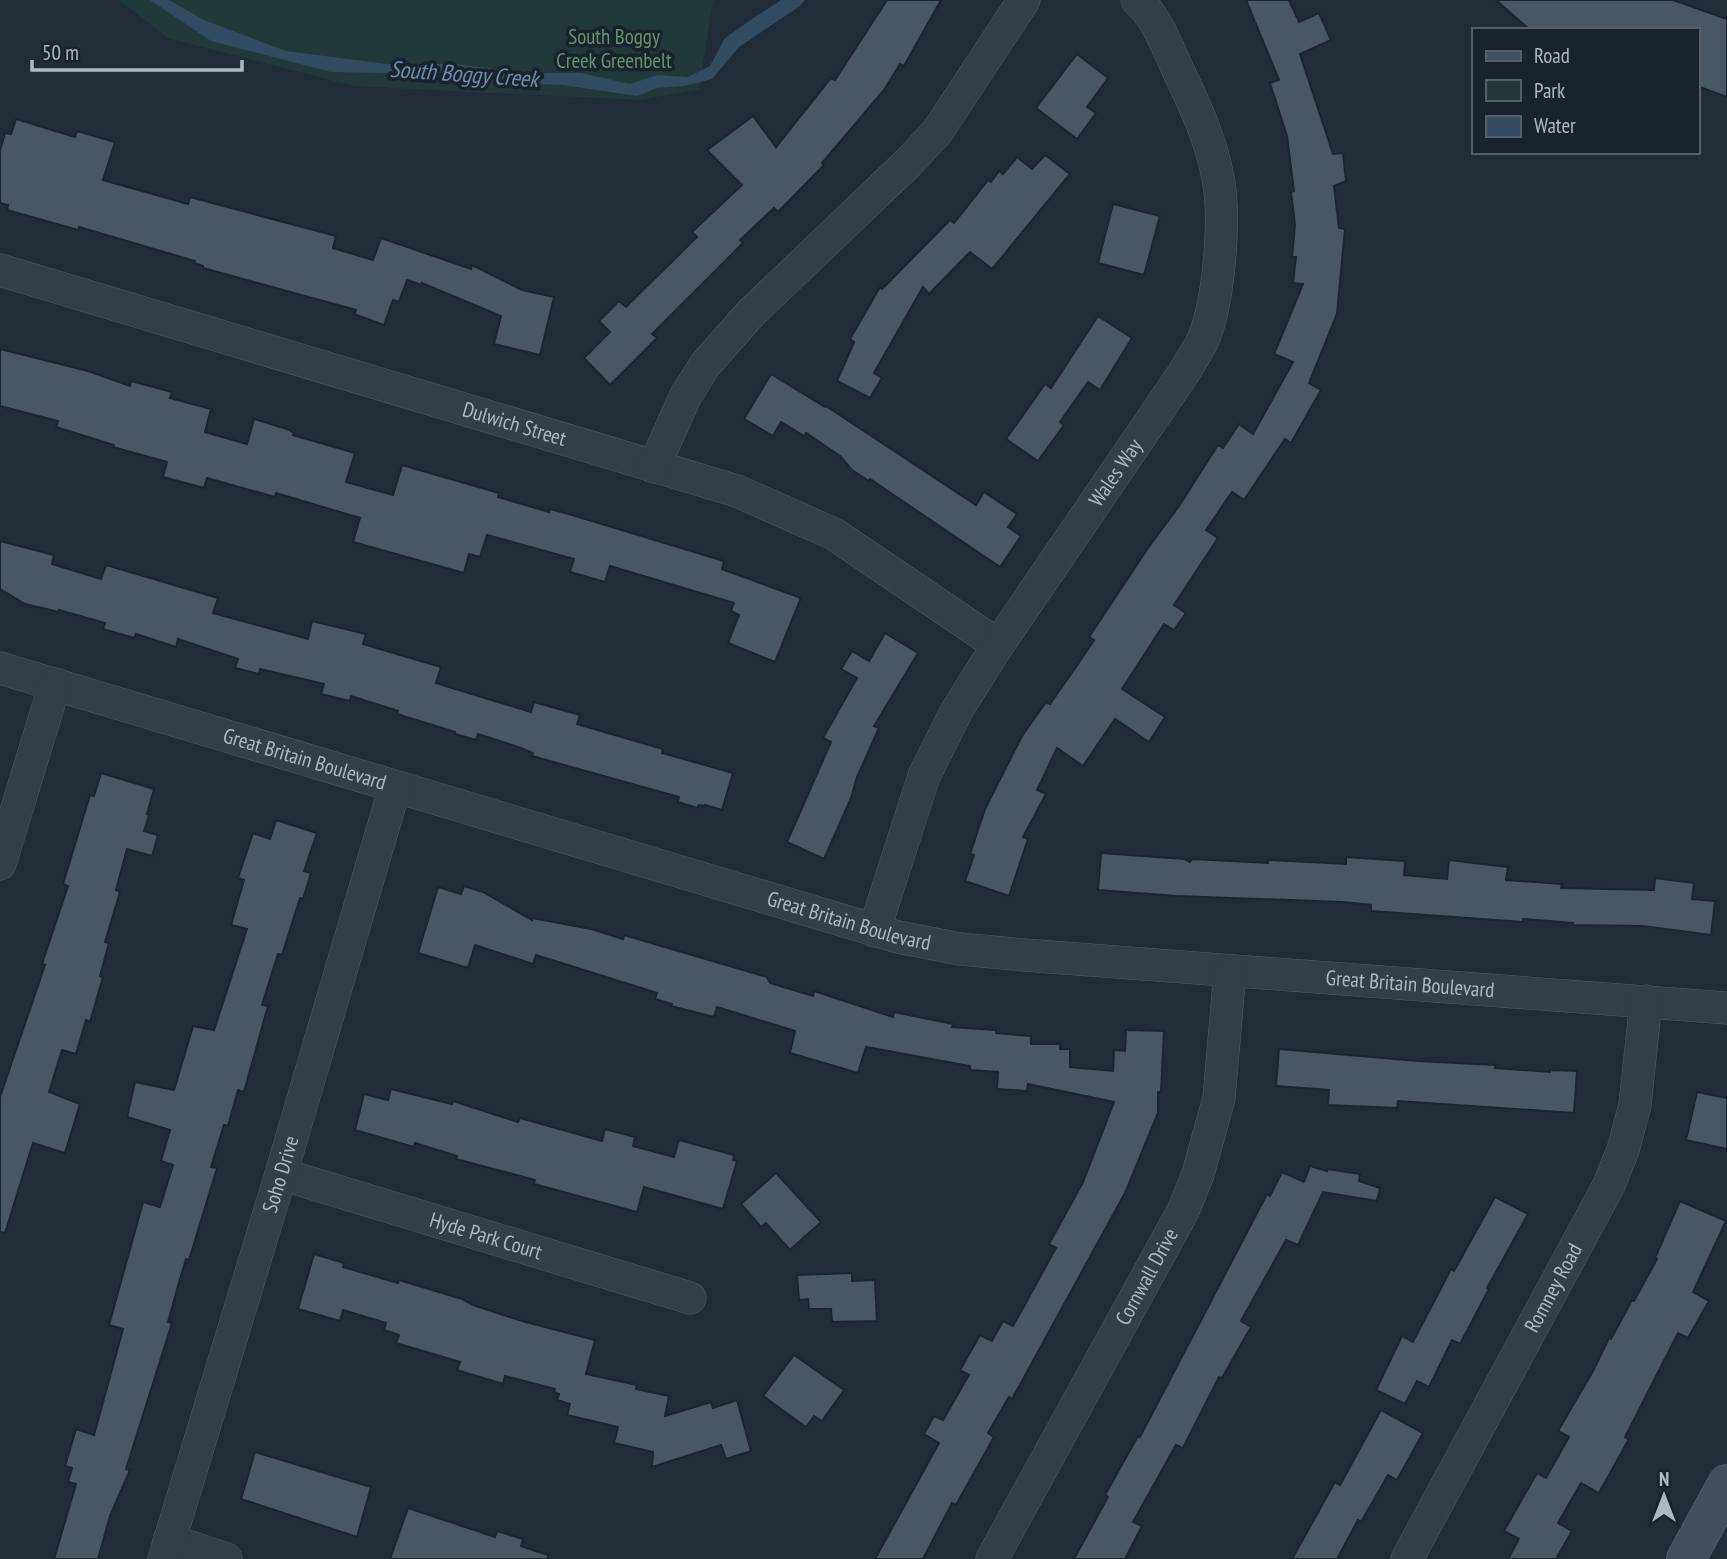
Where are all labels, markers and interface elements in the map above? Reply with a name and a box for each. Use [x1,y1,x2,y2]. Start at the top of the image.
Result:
park label: South Boggy Creek Greenbelt [556,23,672,74]
scale bar [32,28,242,72]
legend [1472,28,1699,154]
text: 50 m [42,39,79,66]
text: Road [1534,42,1570,69]
water label: South Boggy Creek [389,54,542,93]
text: Park [1534,77,1565,104]
text: Water [1534,112,1576,139]
street label: Dulwich Street [460,396,570,452]
street label: Wales Way [1082,433,1148,512]
street label: Great Britain Boulevard [220,722,390,796]
street label: Great Britain Boulevard [764,885,933,956]
street label: Great Britain Boulevard [1325,964,1495,1003]
street label: Soho Drive [256,1132,305,1216]
street label: Hyde Park Court [427,1206,546,1265]
street label: Cornwall Drive [1109,1223,1184,1330]
street label: Romney Road [1518,1239,1588,1337]
north arrow [1629,1461,1699,1531]
text: N [1659,1467,1669,1491]

